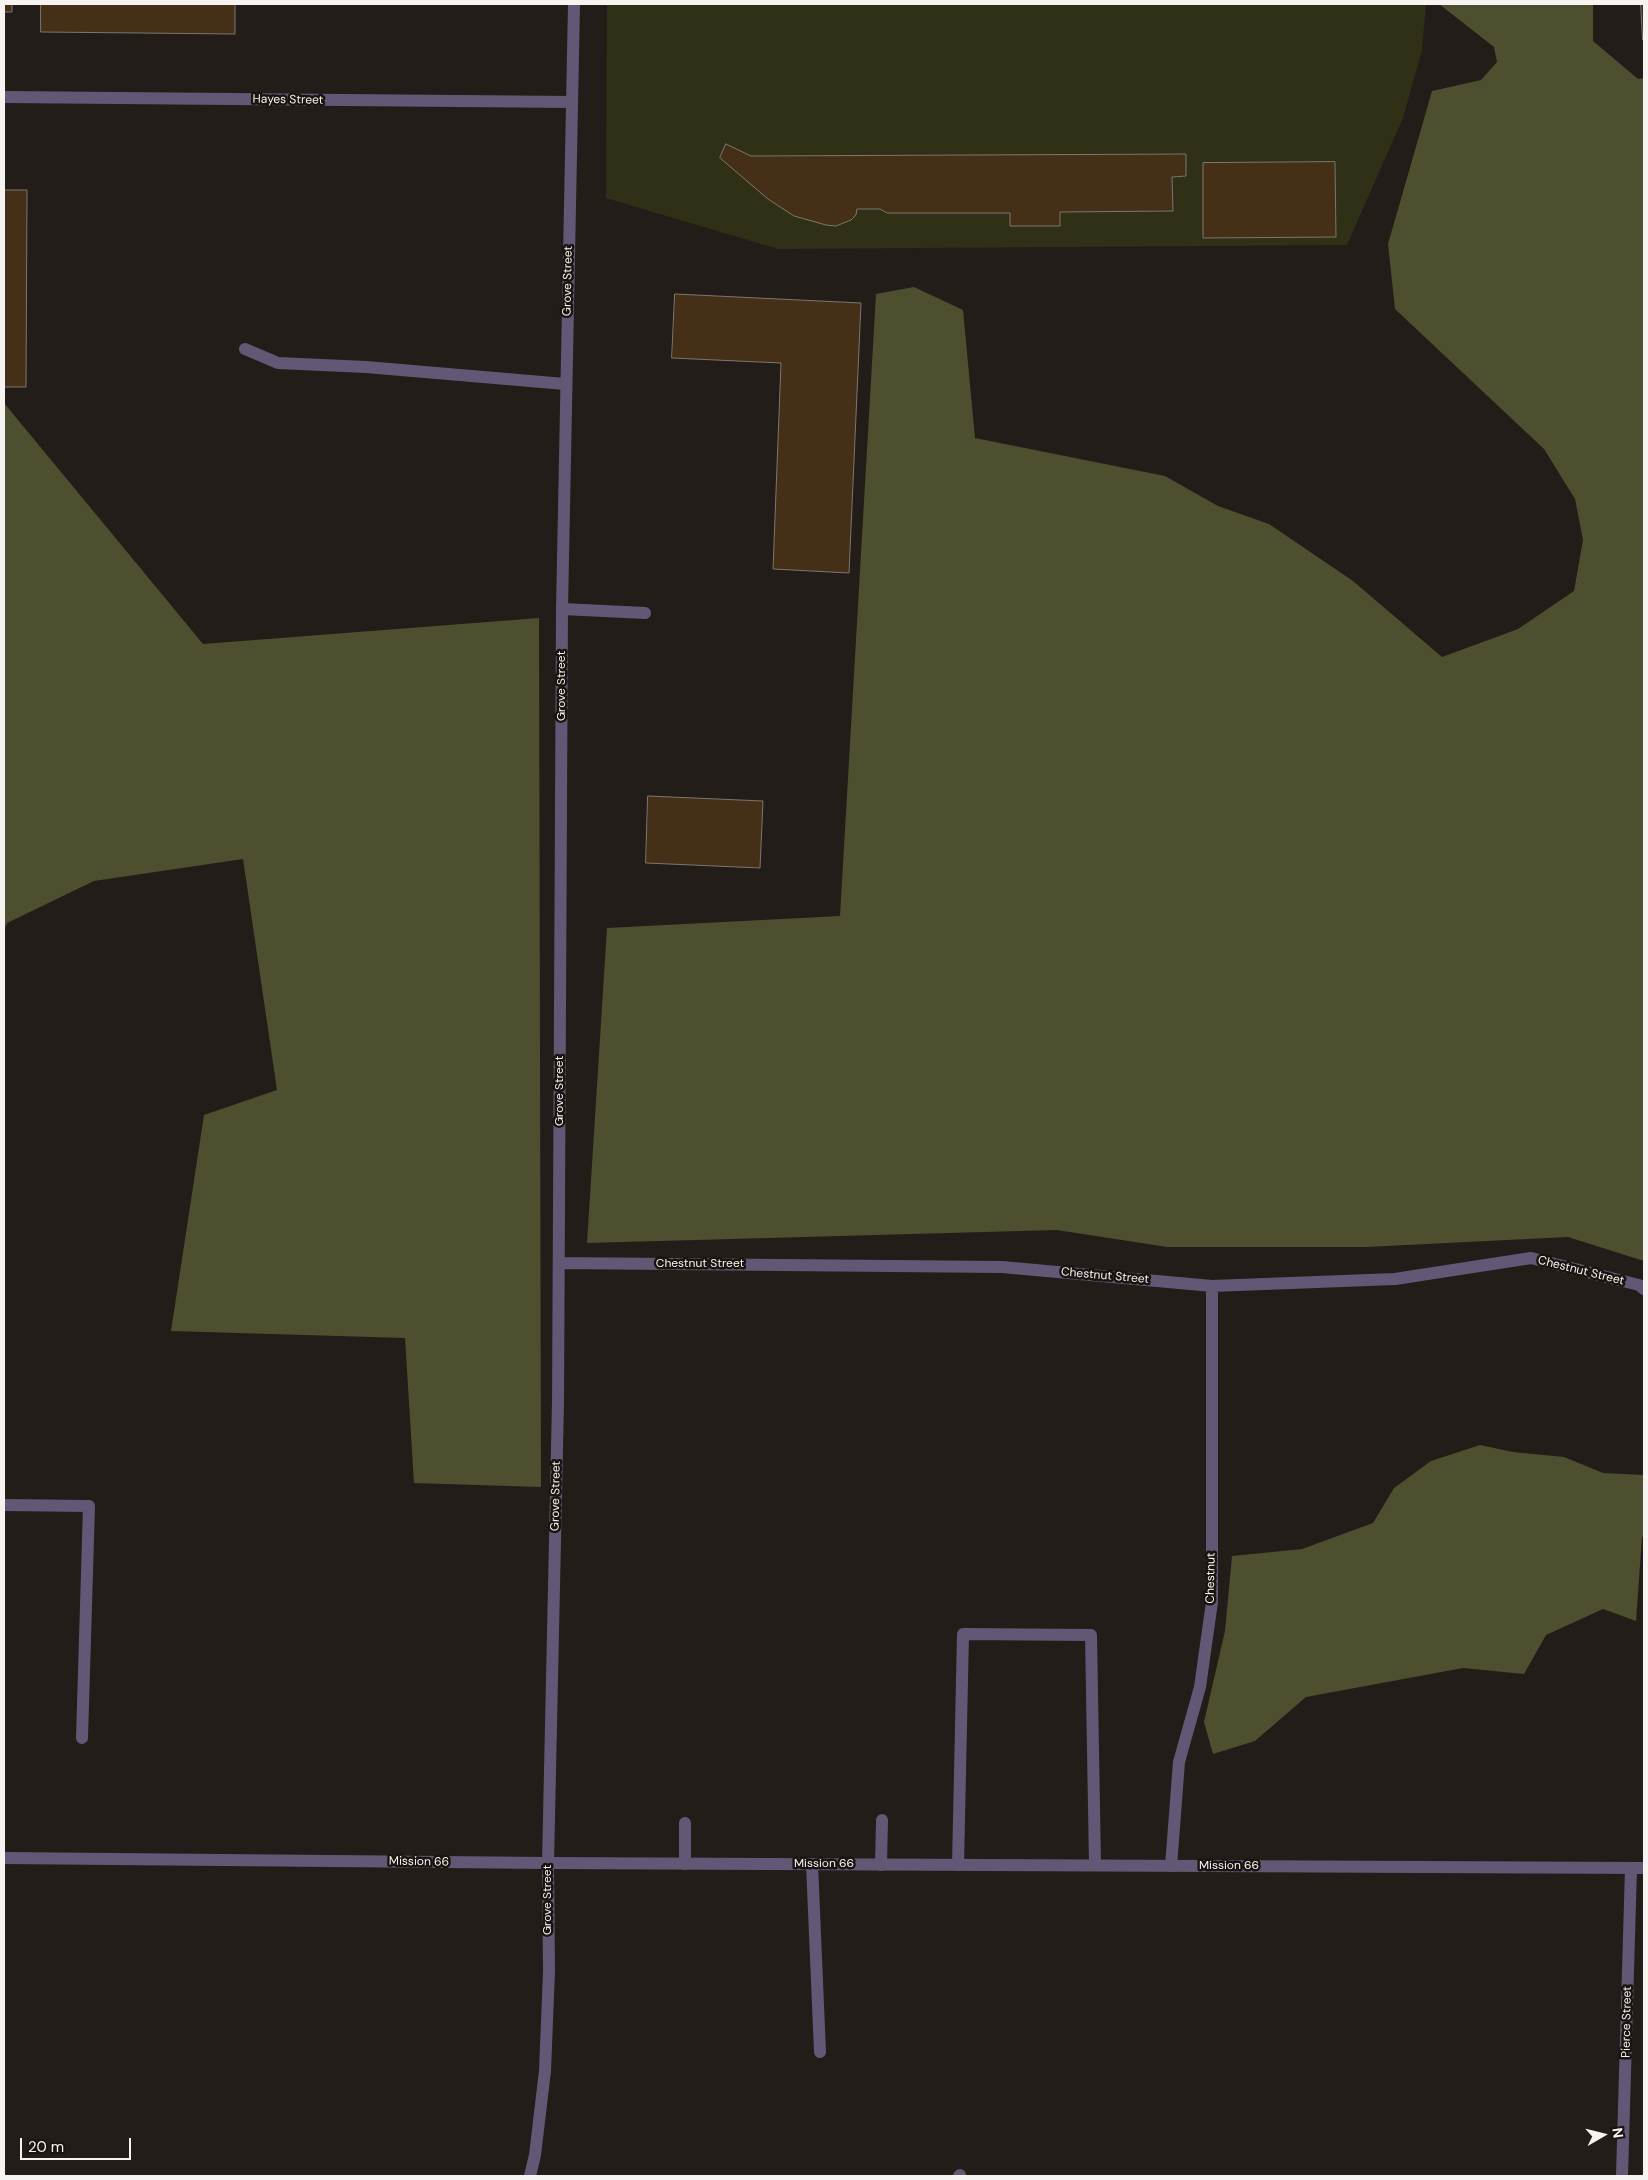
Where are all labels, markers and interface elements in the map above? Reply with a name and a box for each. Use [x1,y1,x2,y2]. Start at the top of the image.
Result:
street label: Hayes Street [253,92,323,108]
street label: Grove Street [560,246,576,316]
street label: Grove Street [555,651,569,721]
street label: Grove Street [553,1056,567,1126]
street label: Chestnut Street [1536,1253,1626,1289]
street label: Chestnut Street [656,1257,744,1271]
street label: Chestnut Street [1060,1265,1150,1287]
street label: Grove Street [548,1461,564,1531]
street label: Chestnut [1203,1552,1219,1604]
street label: Mission 66 [389,1854,449,1870]
street label: Mission 66 [794,1857,854,1871]
street label: Mission 66 [1199,1859,1259,1873]
street label: Grove Street [541,1865,555,1935]
street label: Pierce Street [1619,1986,1635,2058]
north arrow [1578,2110,1628,2160]
text: N [1608,2127,1627,2139]
scale bar [22,2128,134,2160]
text: 20 m [28,2137,64,2157]

